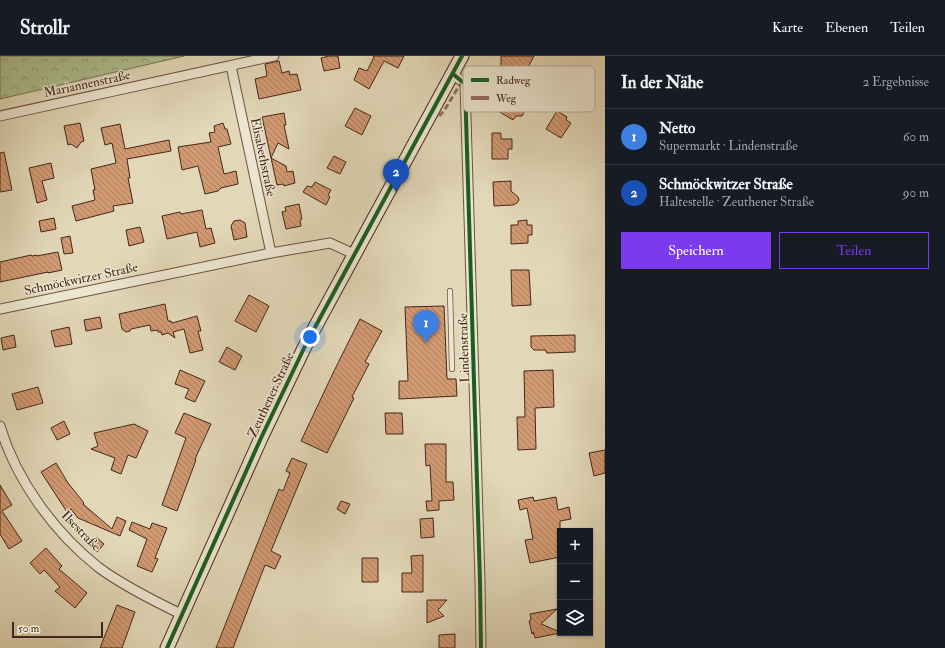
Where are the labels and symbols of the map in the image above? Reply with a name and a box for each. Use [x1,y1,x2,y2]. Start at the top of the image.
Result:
legend [463,66,595,112]
street label: Mariannenstraße [42,67,132,101]
text: Radweg [496,74,531,87]
text: Weg [495,92,517,105]
street label: Elisabethstraße [247,116,279,198]
pin: 2 [383,159,409,192]
street label: Schmöckwitzer Straße [23,259,140,299]
pin: 1 [413,310,439,343]
street label: Lindenstraße [455,312,473,383]
your location [300,327,320,347]
street label: Zeuthener Straße [244,349,298,440]
street label: Ilsestraße [58,508,104,555]
scale bar [12,620,103,639]

